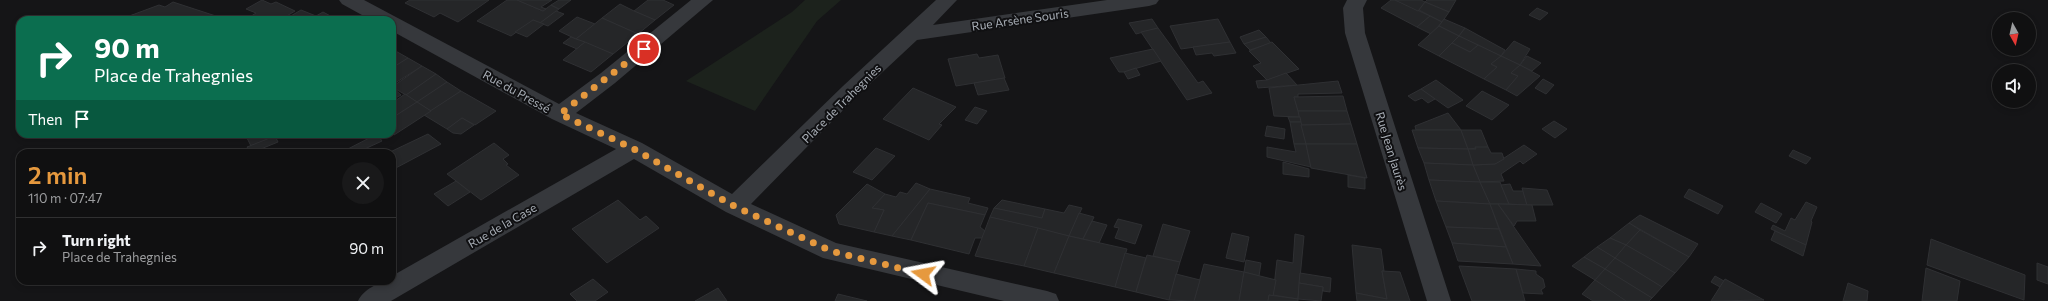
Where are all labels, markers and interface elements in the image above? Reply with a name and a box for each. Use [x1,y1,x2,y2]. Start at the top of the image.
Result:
street label: Rue Arsène Souris [971,5,1069,33]
north arrow [1992,12,2036,56]
map controls [1992,12,2036,108]
text: 90 m [94,30,160,64]
icon: right [28,32,80,84]
pin [627,32,661,66]
icon: arrive [633,38,655,60]
street label: Place de Trahegnies [799,61,883,145]
text: Place de Trahegnies [94,64,253,86]
button: sound [1992,64,2036,108]
street label: Rue du Pressé [481,67,553,115]
icon: arrive [71,108,93,130]
text: Then [28,110,63,128]
street label: Rue Jean Jaurès [1372,110,1411,192]
text: 2 min [28,160,87,189]
button: close [342,162,384,204]
text: 110 m · 07:47 [28,190,102,206]
street label: Rue de la Case [465,200,539,250]
text: Turn right [62,231,131,249]
icon: right [28,237,50,259]
text: 90 m [349,239,384,257]
text: Place de Trahegnies [62,249,177,265]
position arrow [902,253,944,295]

